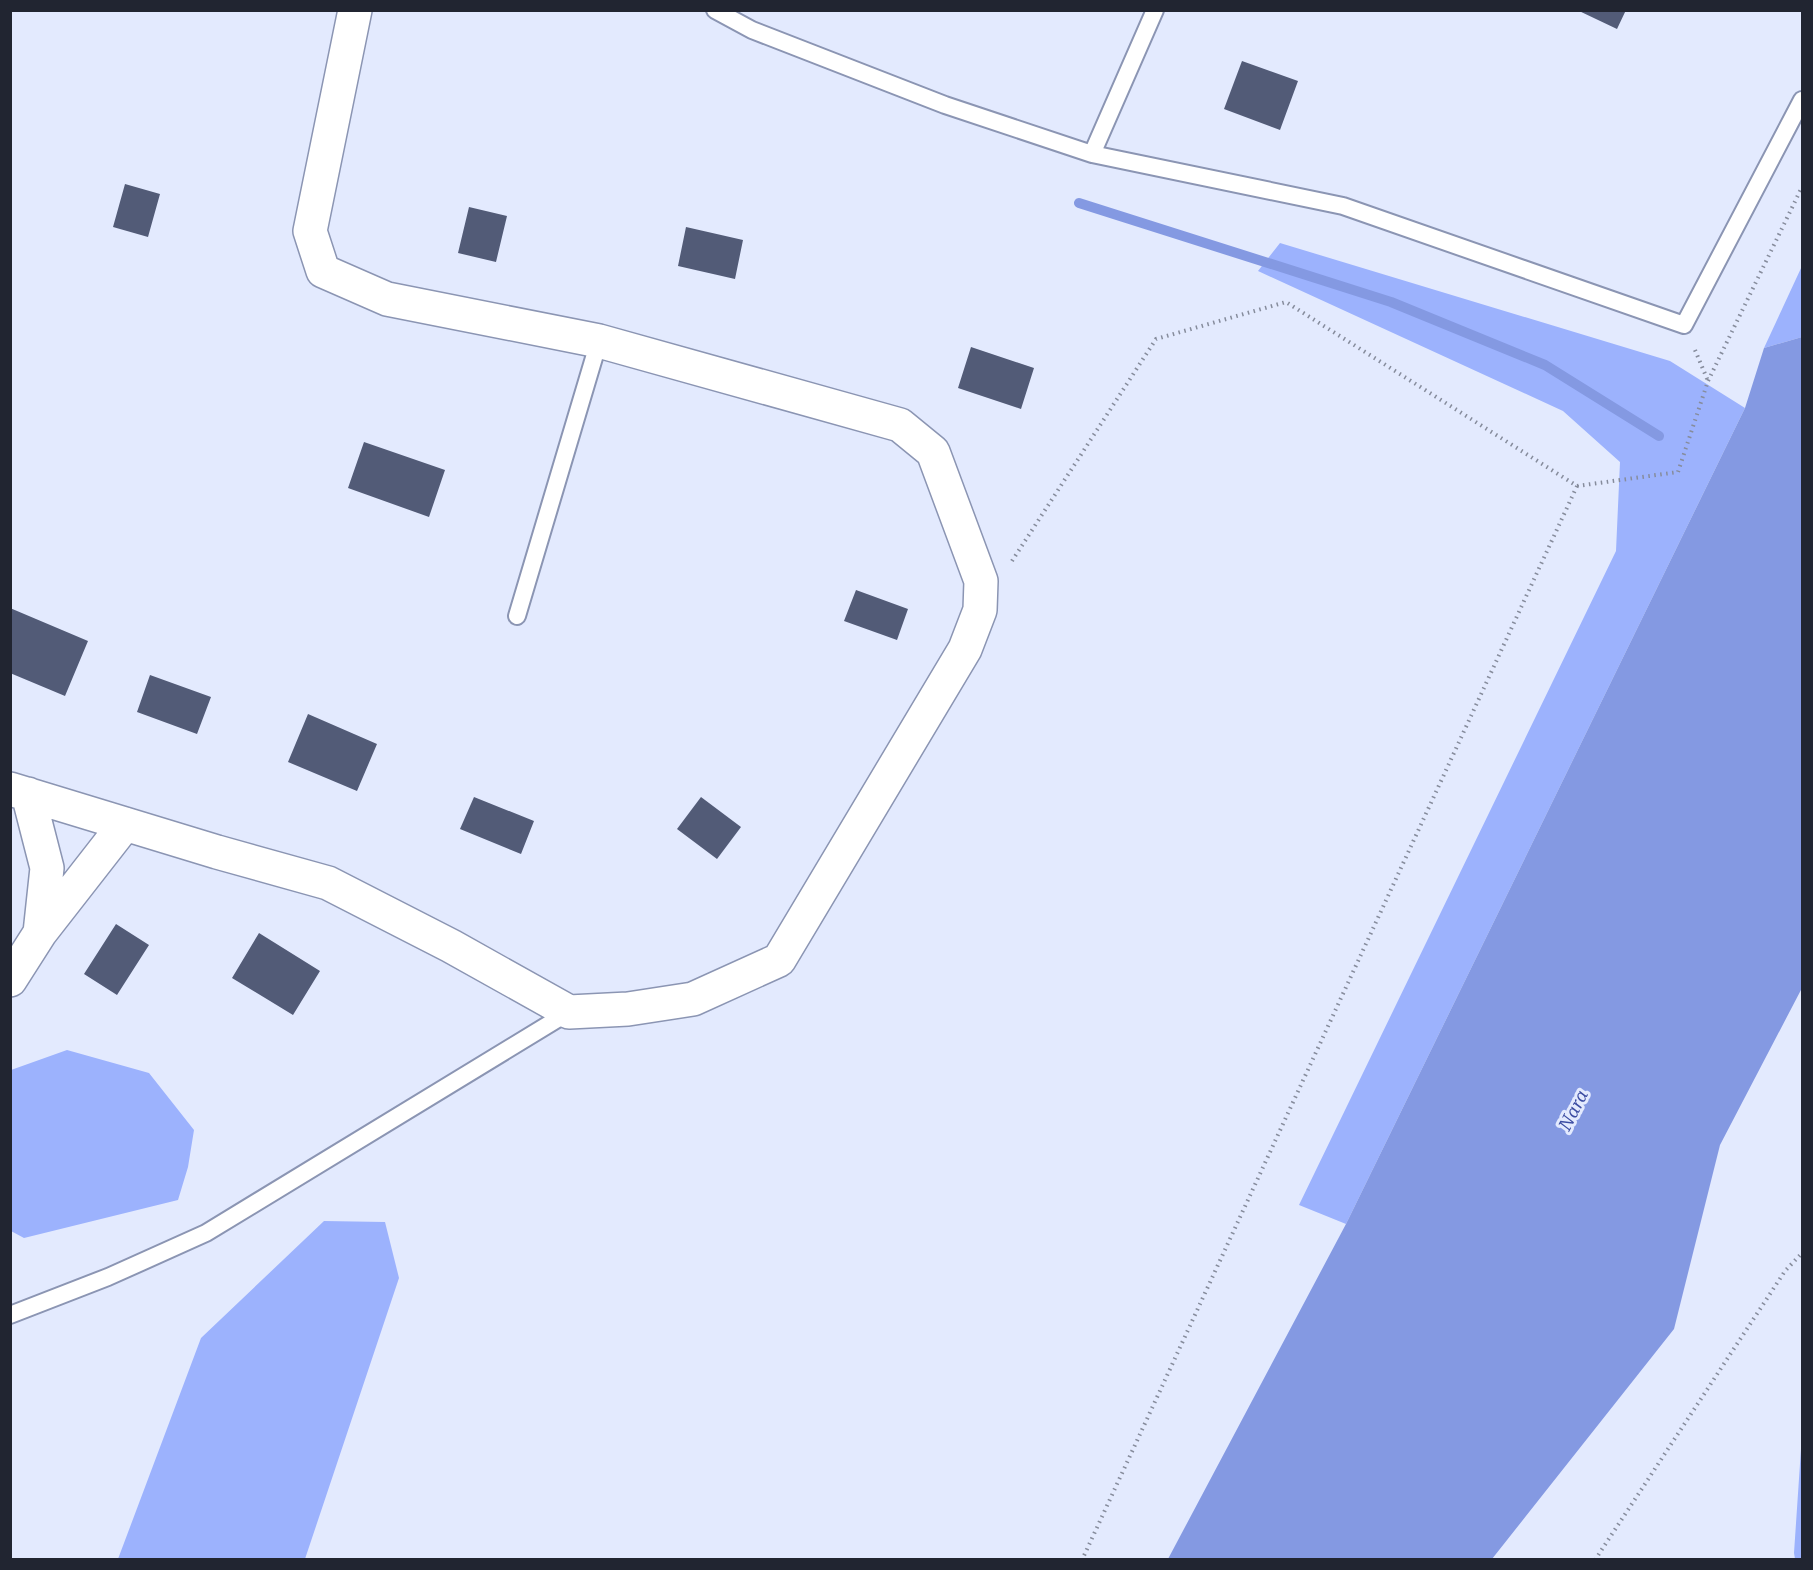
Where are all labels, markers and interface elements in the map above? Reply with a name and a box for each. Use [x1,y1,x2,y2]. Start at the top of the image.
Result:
water label: Nara [1553,1086,1592,1135]

